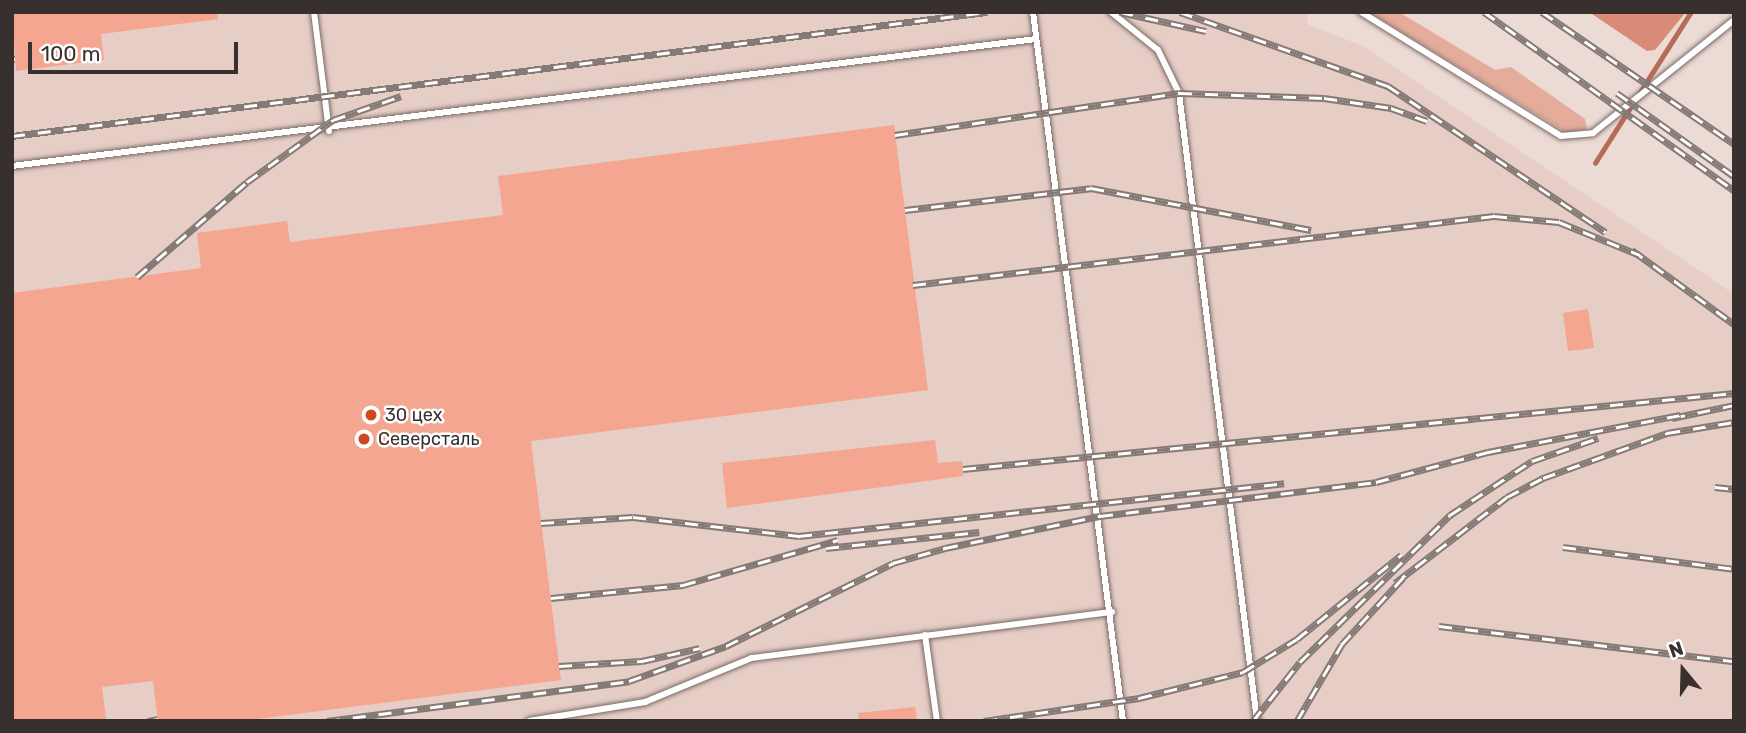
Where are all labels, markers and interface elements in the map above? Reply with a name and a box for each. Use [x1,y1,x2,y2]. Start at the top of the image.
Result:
scale bar [32,28,242,72]
text: 100 m [41,41,100,66]
place label: 30 цех [385,404,443,426]
marker: 30 цех [363,407,379,423]
place label: Северсталь [378,428,480,450]
marker: Северсталь [356,431,372,447]
north arrow [1648,635,1718,705]
text: N [1666,637,1686,663]

